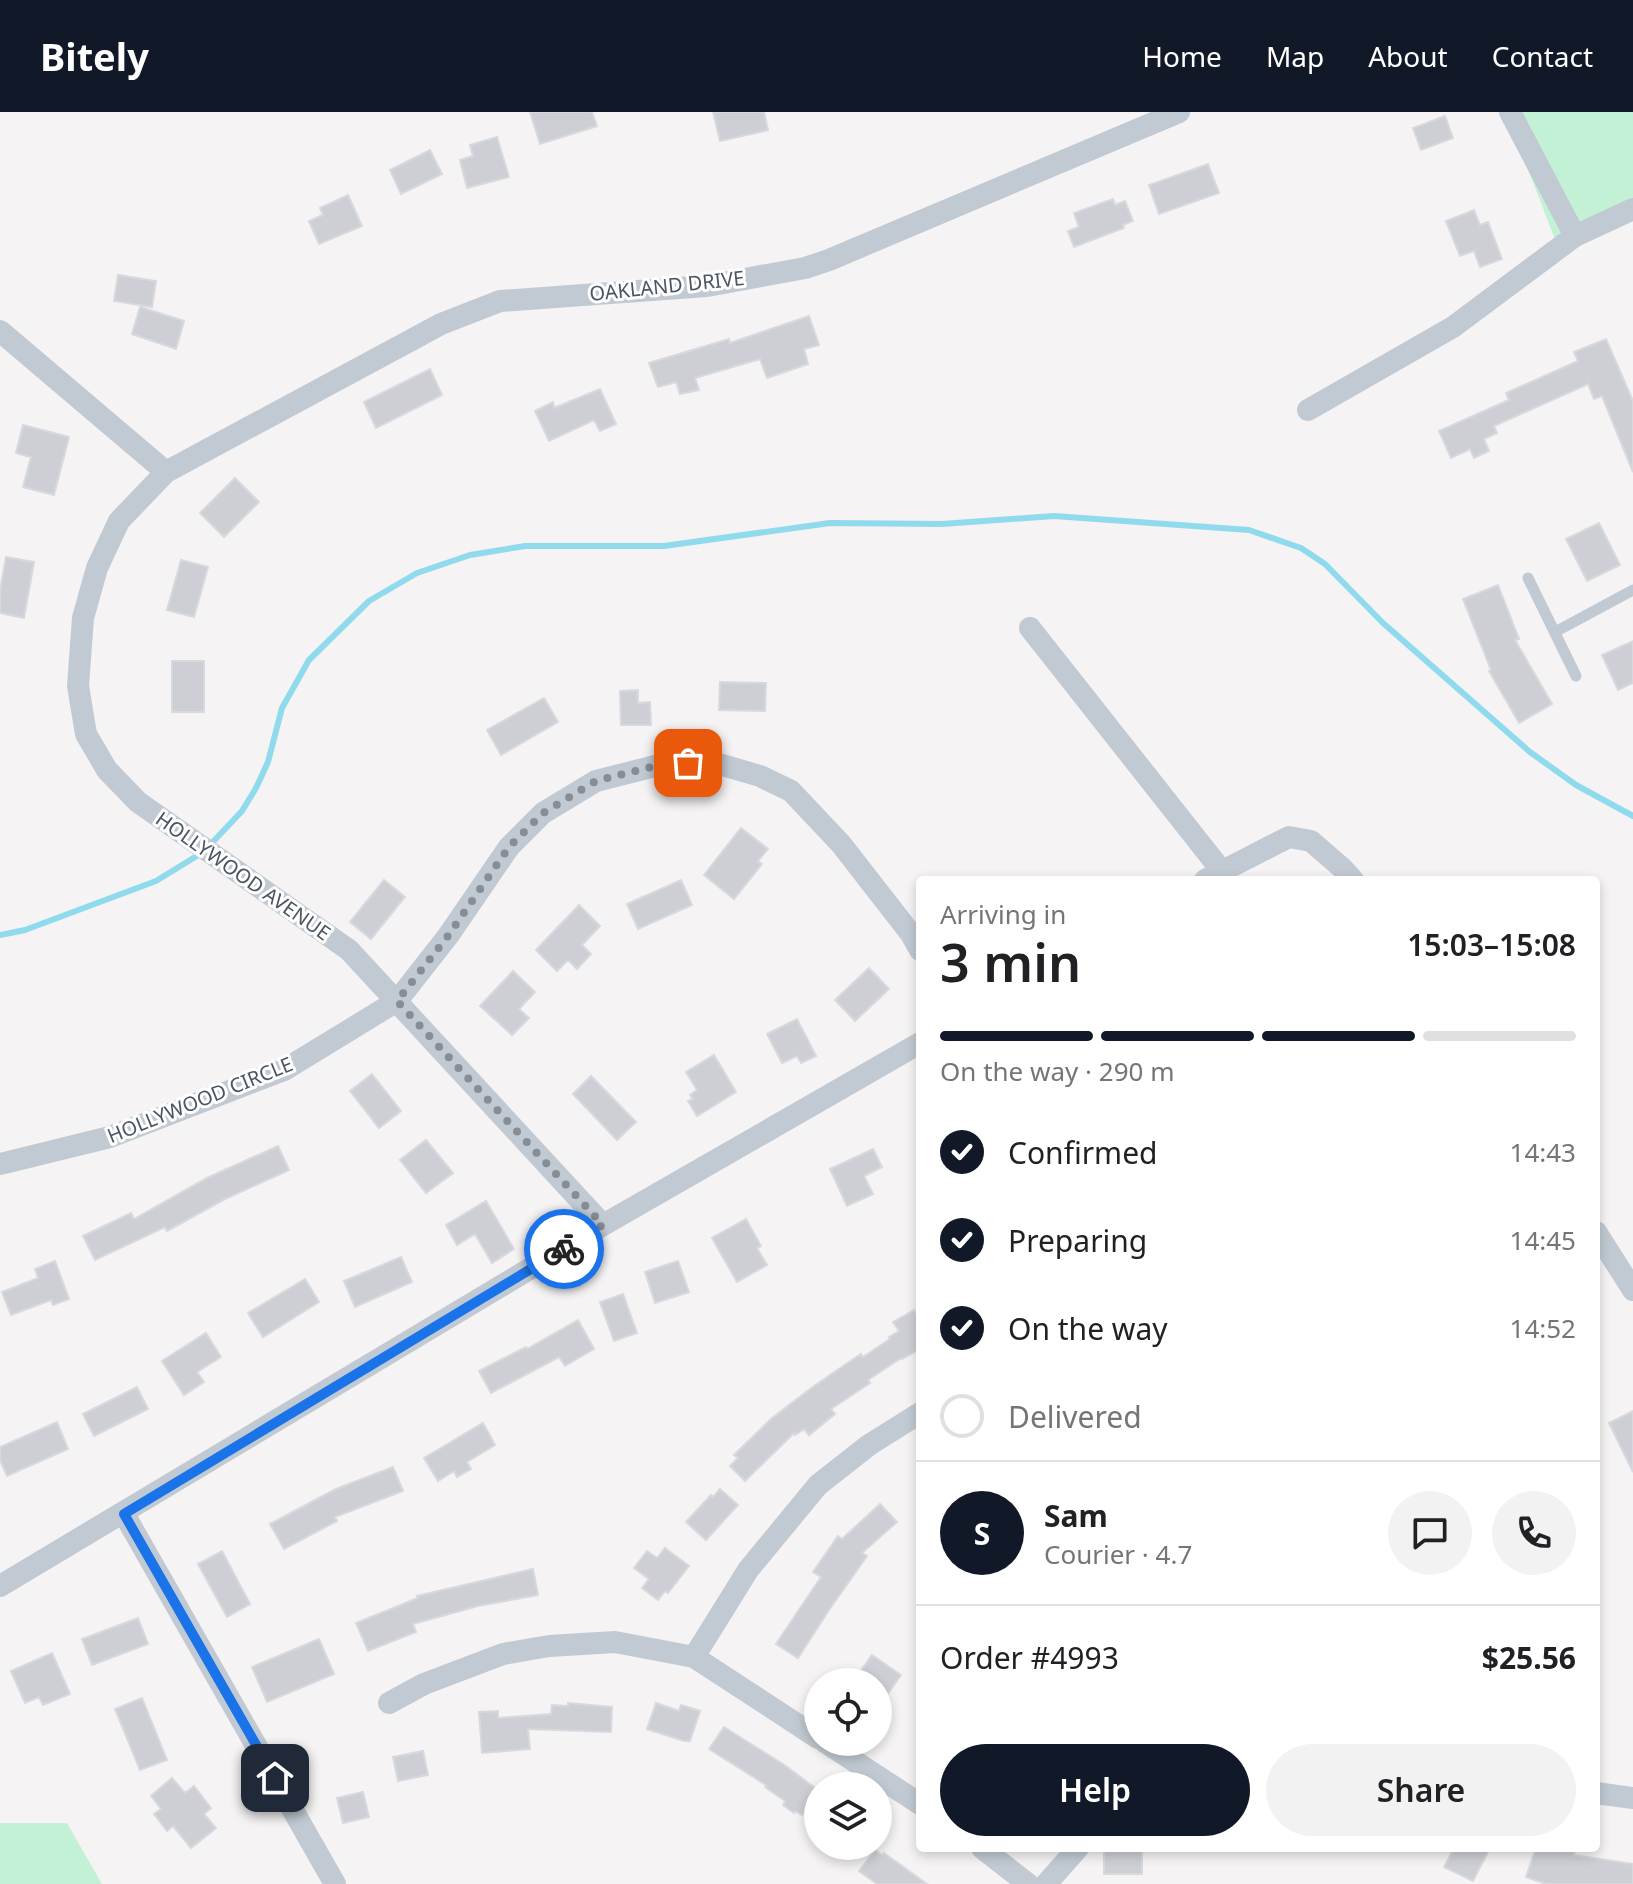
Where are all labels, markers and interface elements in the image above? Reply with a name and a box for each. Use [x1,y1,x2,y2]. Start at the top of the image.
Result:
text: Bitely [40,30,149,82]
text: Home [1142,37,1222,75]
text: Map [1266,37,1324,75]
text: About [1368,37,1448,75]
text: Contact [1492,37,1593,75]
street label: OAKLAND DRIVE [588,264,746,307]
pin [654,729,722,797]
icon: bag [666,741,710,785]
street label: HOLLYWOOD AVENUE [151,805,336,946]
text: Arriving in [940,896,1066,932]
text: 15:03–15:08 [1407,924,1576,965]
text: 3 min [940,926,1081,997]
street label: HOLLYWOOD CIRCLE [103,1050,297,1149]
text: On the way · 290 m [940,1053,1174,1089]
icon: check [940,1130,984,1174]
text: Confirmed [1008,1132,1158,1173]
text: 14:43 [1510,1134,1576,1170]
courier [524,1209,604,1289]
icon: check [940,1218,984,1262]
text: Preparing [1008,1220,1147,1261]
text: 14:45 [1510,1222,1576,1258]
icon: bike [542,1227,586,1271]
icon: check [940,1306,984,1350]
text: On the way [1008,1308,1168,1349]
text: 14:52 [1510,1310,1576,1346]
text: Delivered [1008,1396,1142,1437]
button: chat [1388,1491,1472,1575]
button: phone [1492,1491,1576,1575]
text: Sam [1044,1495,1108,1536]
text: S [974,1513,990,1554]
text: Courier · 4.7 [1044,1536,1192,1572]
text: Order #4993 [940,1637,1119,1678]
text: $25.56 [1482,1637,1576,1678]
map controls [804,1668,892,1860]
button: locate [804,1668,892,1756]
pin [241,1744,309,1812]
button: Help [940,1744,1250,1836]
button: Share [1266,1744,1576,1836]
icon: home [253,1756,297,1800]
button: layers [804,1772,892,1860]

